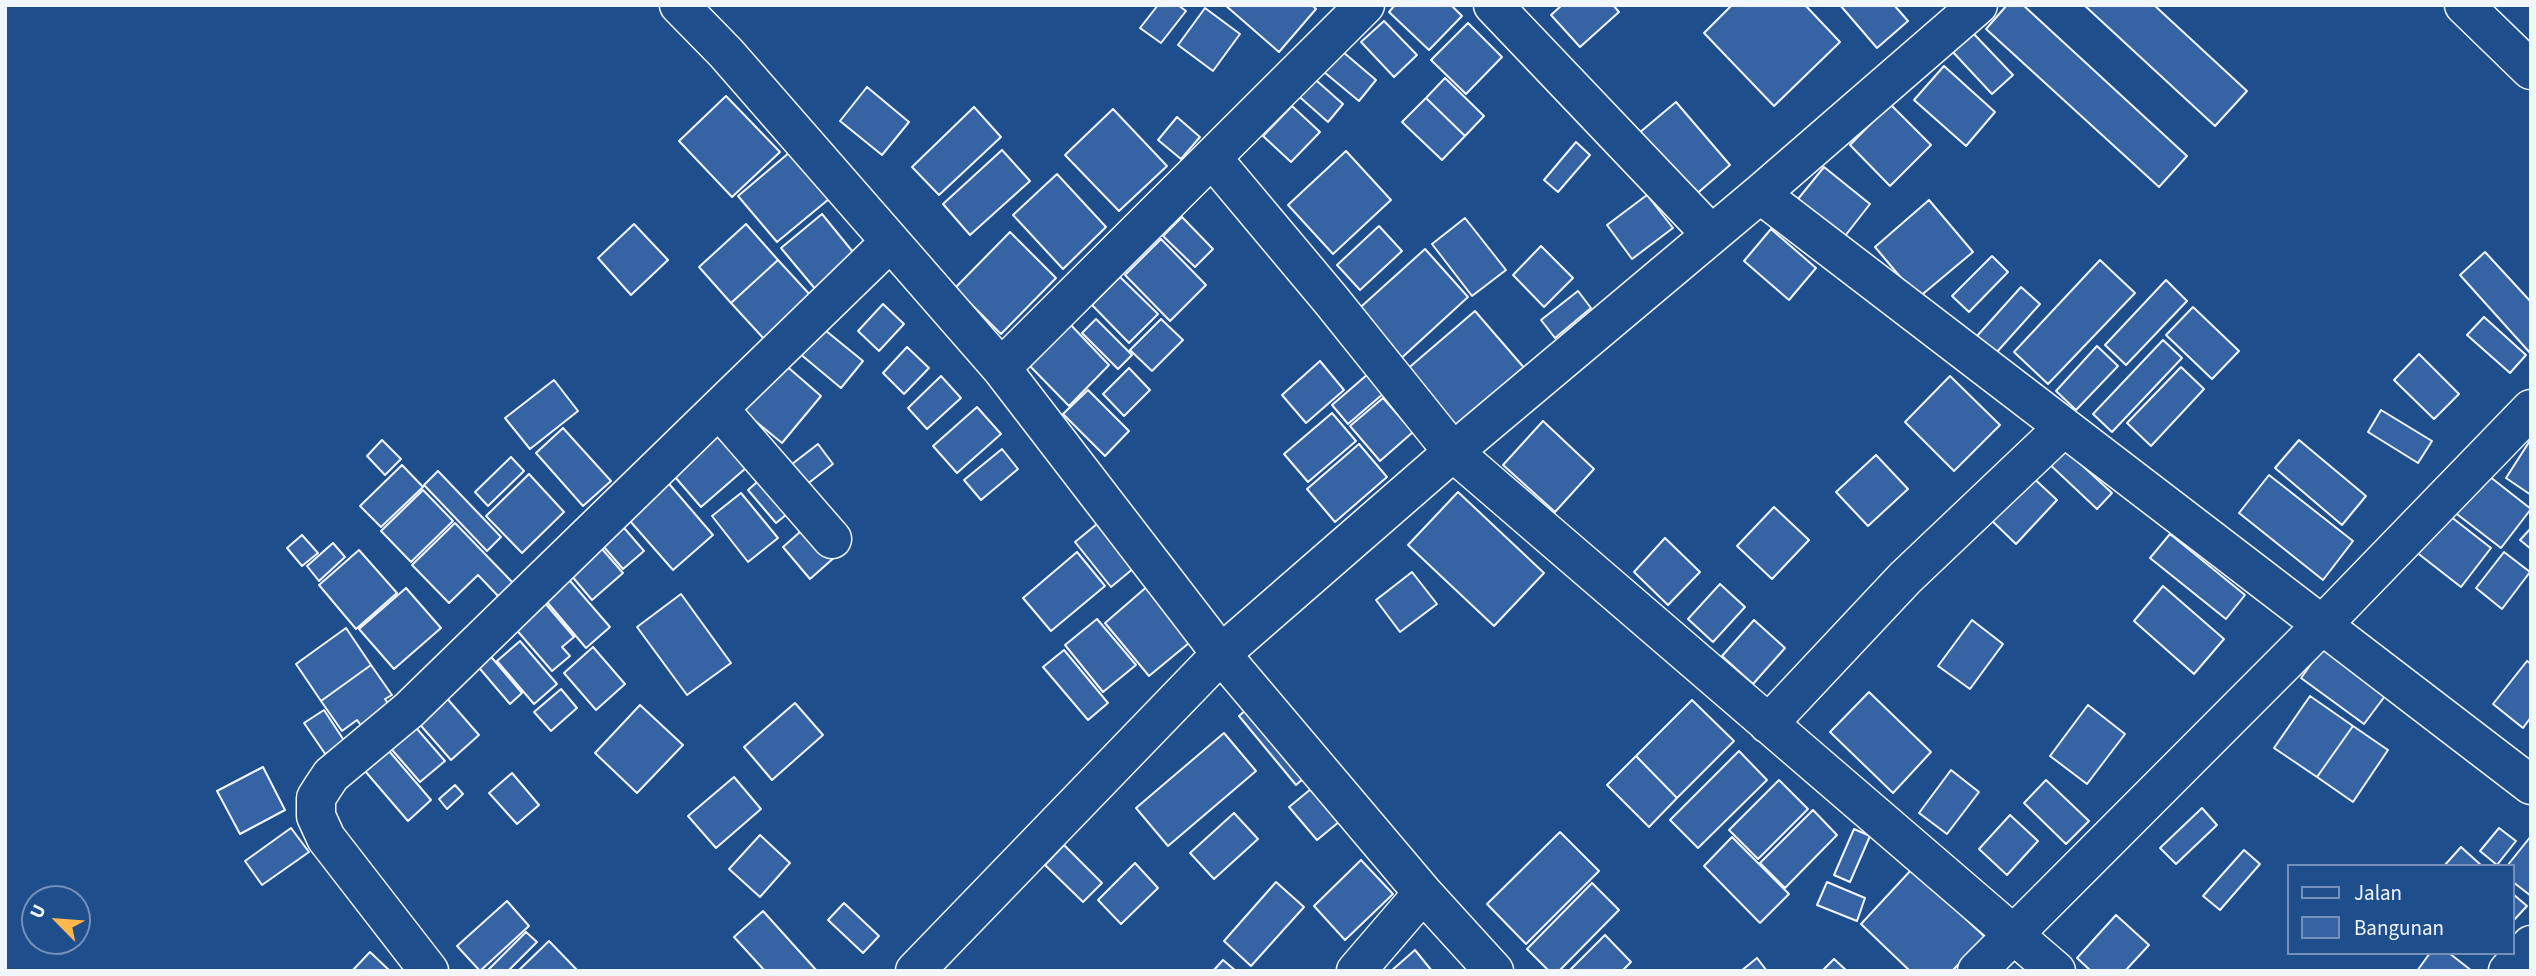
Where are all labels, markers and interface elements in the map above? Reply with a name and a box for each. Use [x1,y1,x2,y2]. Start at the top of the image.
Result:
legend [2288,864,2515,955]
text: Jalan [2354,878,2402,908]
north arrow [21,885,91,955]
text: U [23,900,53,923]
text: Bangunan [2354,913,2444,943]

